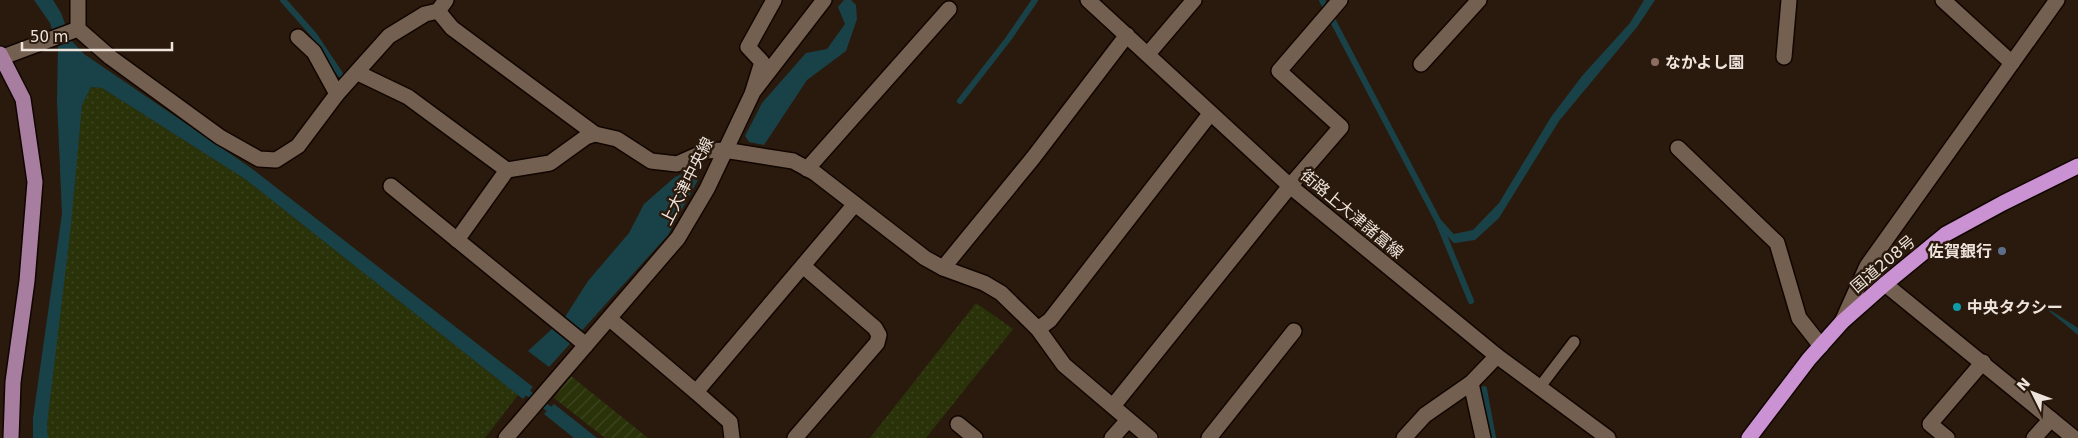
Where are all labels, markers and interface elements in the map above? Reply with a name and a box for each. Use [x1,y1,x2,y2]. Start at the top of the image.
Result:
scale bar [22,20,172,52]
text: 50 m [30,28,68,46]
place label: なかよし園 [1665,53,1744,72]
marker: なかよし園 [1649,56,1661,68]
street label: 上大津中央線 [657,134,717,228]
street label: 街路上大津諸富線 [1297,166,1407,262]
street label: 国道208号 [1847,231,1919,297]
place label: 佐賀銀行 [1927,242,1992,261]
marker: 佐賀銀行 [1996,245,2008,257]
place label: 中央タクシー [1967,298,2063,317]
marker: 中央タクシー [1951,301,1963,313]
north arrow [2008,368,2058,418]
text: N [2013,375,2033,394]

